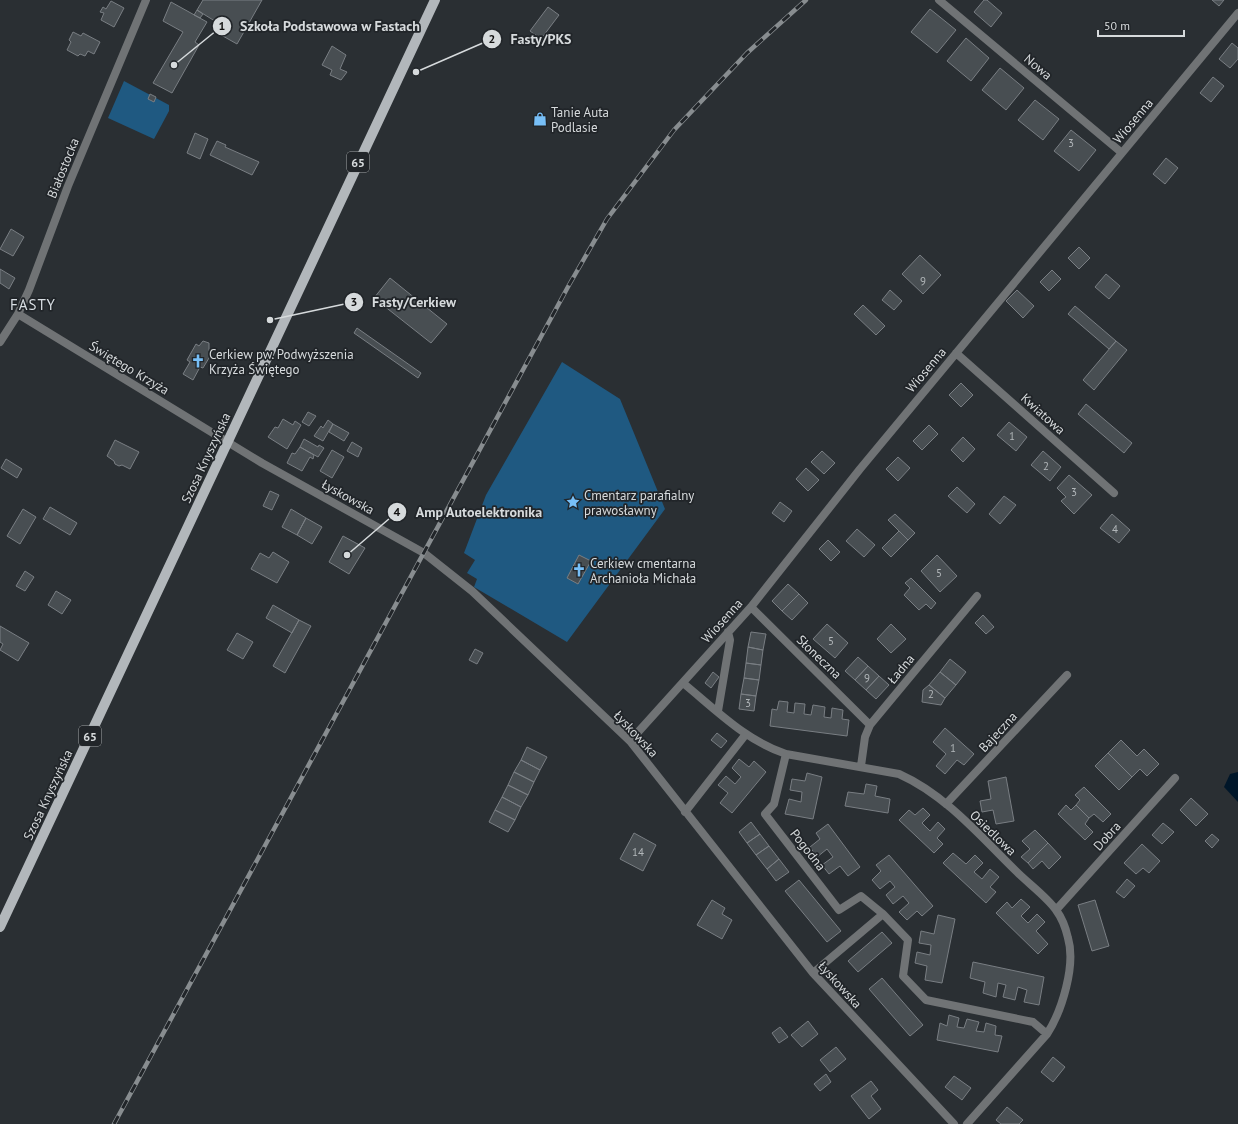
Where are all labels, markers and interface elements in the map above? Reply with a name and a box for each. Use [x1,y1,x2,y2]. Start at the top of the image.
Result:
scale bar [1098,12,1184,38]
callout: Szkoła Podstawowa w Fastach [212,13,428,39]
text: Szkoła Podstawowa w Fastach [240,17,420,35]
text: 1 [219,18,225,33]
text: 50 m [1104,18,1130,33]
callout: Fasty/PKS [482,26,579,52]
text: Fasty/PKS [510,30,572,48]
text: 2 [489,31,495,46]
street label: Nowa [1020,50,1056,84]
street label: Wiosenna [1109,95,1157,147]
place label: Tanie Auta Podlasie [551,104,609,136]
shop icon: Tanie Auta Podlasie [532,111,548,127]
street label: Białostocka [43,135,83,201]
house number: 3 [1068,136,1074,150]
road number: 65 [347,152,369,172]
house number: 9 [920,274,926,288]
callout: Fasty/Cerkiew [344,289,464,315]
text: Fasty/Cerkiew [372,293,457,311]
text: 3 [351,294,357,309]
district label: FASTY [10,295,56,314]
street label: Świętego Krzyża [86,337,172,399]
street label: Wiosenna [902,344,950,396]
place label: Cerkiew pw. Podwyższenia Krzyża Świętego [209,346,354,378]
church icon: Cerkiew pw. Podwyższenia Krzyża Świętego [190,353,206,369]
street label: Kwiatowa [1017,390,1069,438]
street label: Szosa Knyszyńska [178,410,234,506]
house number: 1 [1009,429,1015,443]
house number: 2 [1043,459,1049,473]
street label: Łyskowska [319,476,377,518]
house number: 3 [1071,485,1077,499]
place label: Cmentarz parafialny prawosławny [584,487,694,519]
place icon: Cmentarz parafialny prawosławny [565,494,581,510]
callout: Amp Autoelektronika [387,499,550,525]
text: Amp Autoelektronika [416,503,542,521]
text: 4 [394,504,401,519]
house number: 4 [1112,522,1118,536]
place label: Cerkiew cmentarna Archanioła Michała [590,555,696,587]
church icon: Cerkiew cmentarna Archanioła Michała [571,562,587,578]
house number: 5 [936,566,942,580]
street label: Wiosenna [698,595,746,647]
street label: Słoneczna [793,631,845,683]
house number: 5 [828,634,834,648]
street label: Ładna [884,651,918,687]
house number: 9 [864,671,870,685]
house number: 2 [928,687,934,701]
house number: 3 [745,696,751,710]
street label: Łyskowska [610,707,662,761]
street label: Bajeczna [975,708,1021,756]
road number: 65 [79,726,101,746]
house number: 1 [950,741,956,755]
street label: Szosa Knyszyńska [20,747,76,843]
street label: Osiedlowa [966,807,1020,859]
street label: Dobra [1090,818,1124,854]
street label: Pogodna [786,826,830,874]
house number: 14 [632,845,644,859]
street label: Łyskowska [814,958,866,1012]

